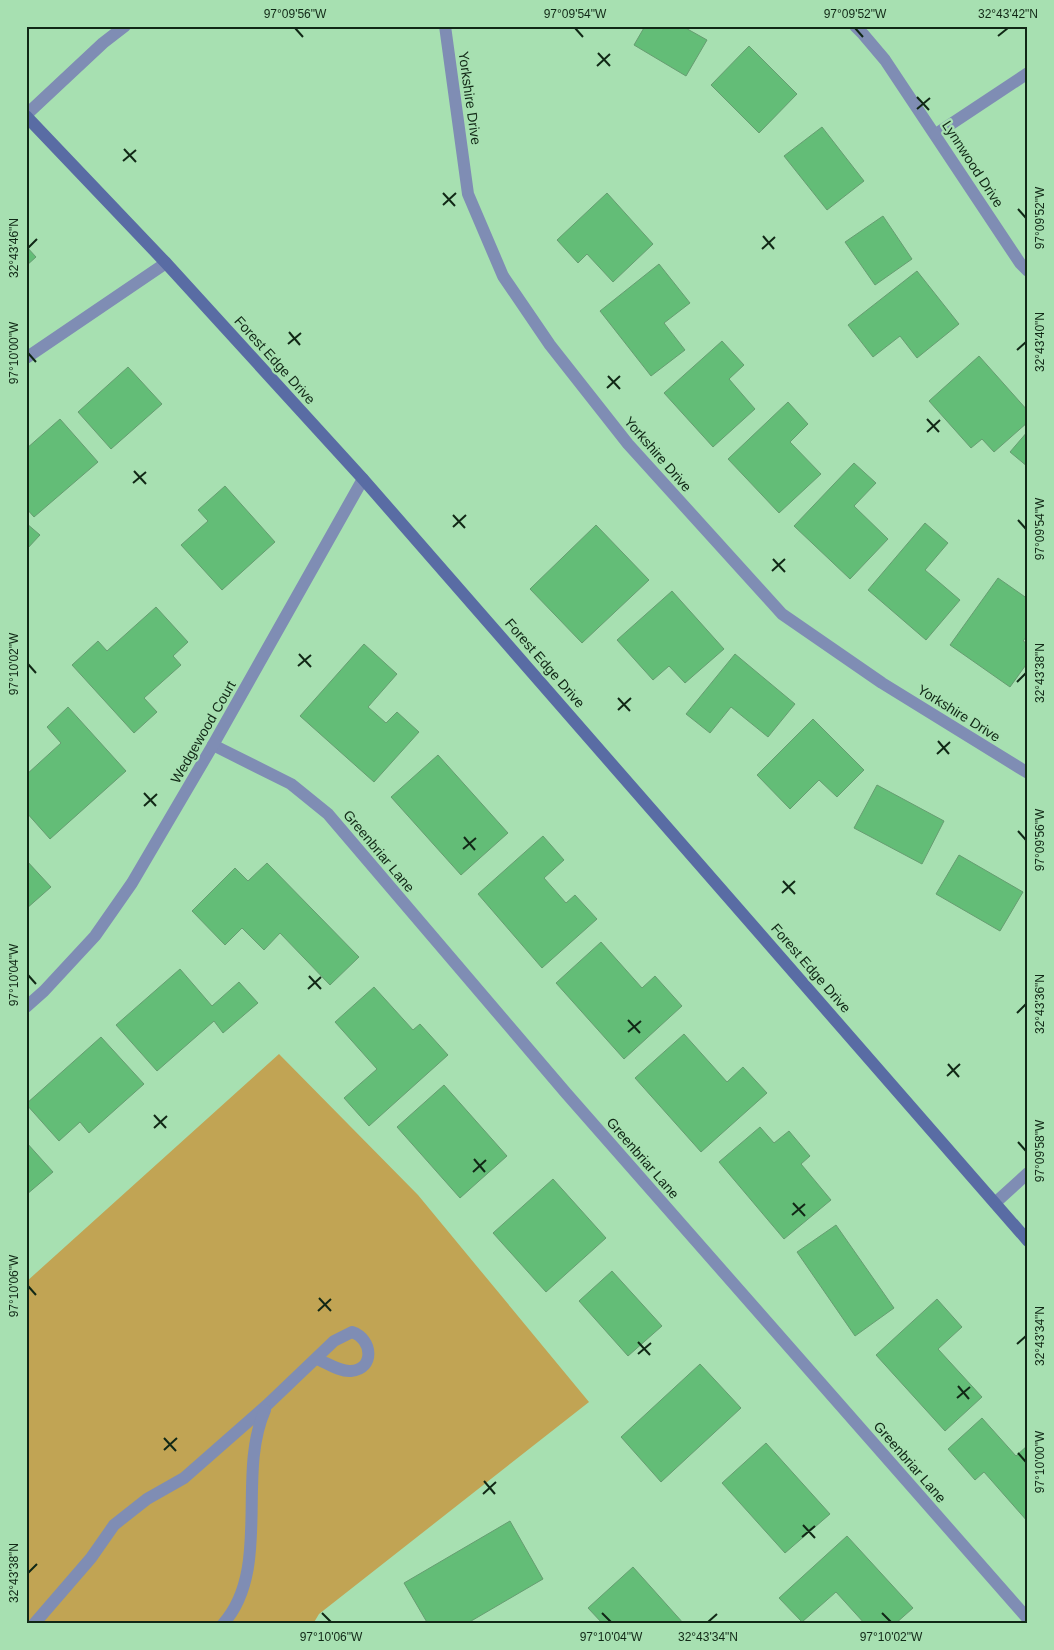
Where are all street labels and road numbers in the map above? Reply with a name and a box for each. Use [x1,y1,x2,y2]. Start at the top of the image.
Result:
street label: Yorkshire Drive [456,50,485,146]
street label: Lynnwood Drive [939,118,1007,210]
street label: Forest Edge Drive [231,313,319,407]
street label: Yorkshire Drive [621,413,695,495]
street label: Forest Edge Drive [502,615,588,711]
street label: Wedgewood Court [167,678,239,786]
street label: Yorkshire Drive [915,681,1003,745]
street label: Greenbriar Lane [340,807,418,895]
street label: Forest Edge Drive [768,920,854,1016]
street label: Greenbriar Lane [604,1114,683,1202]
street label: Greenbriar Lane [871,1418,950,1506]

